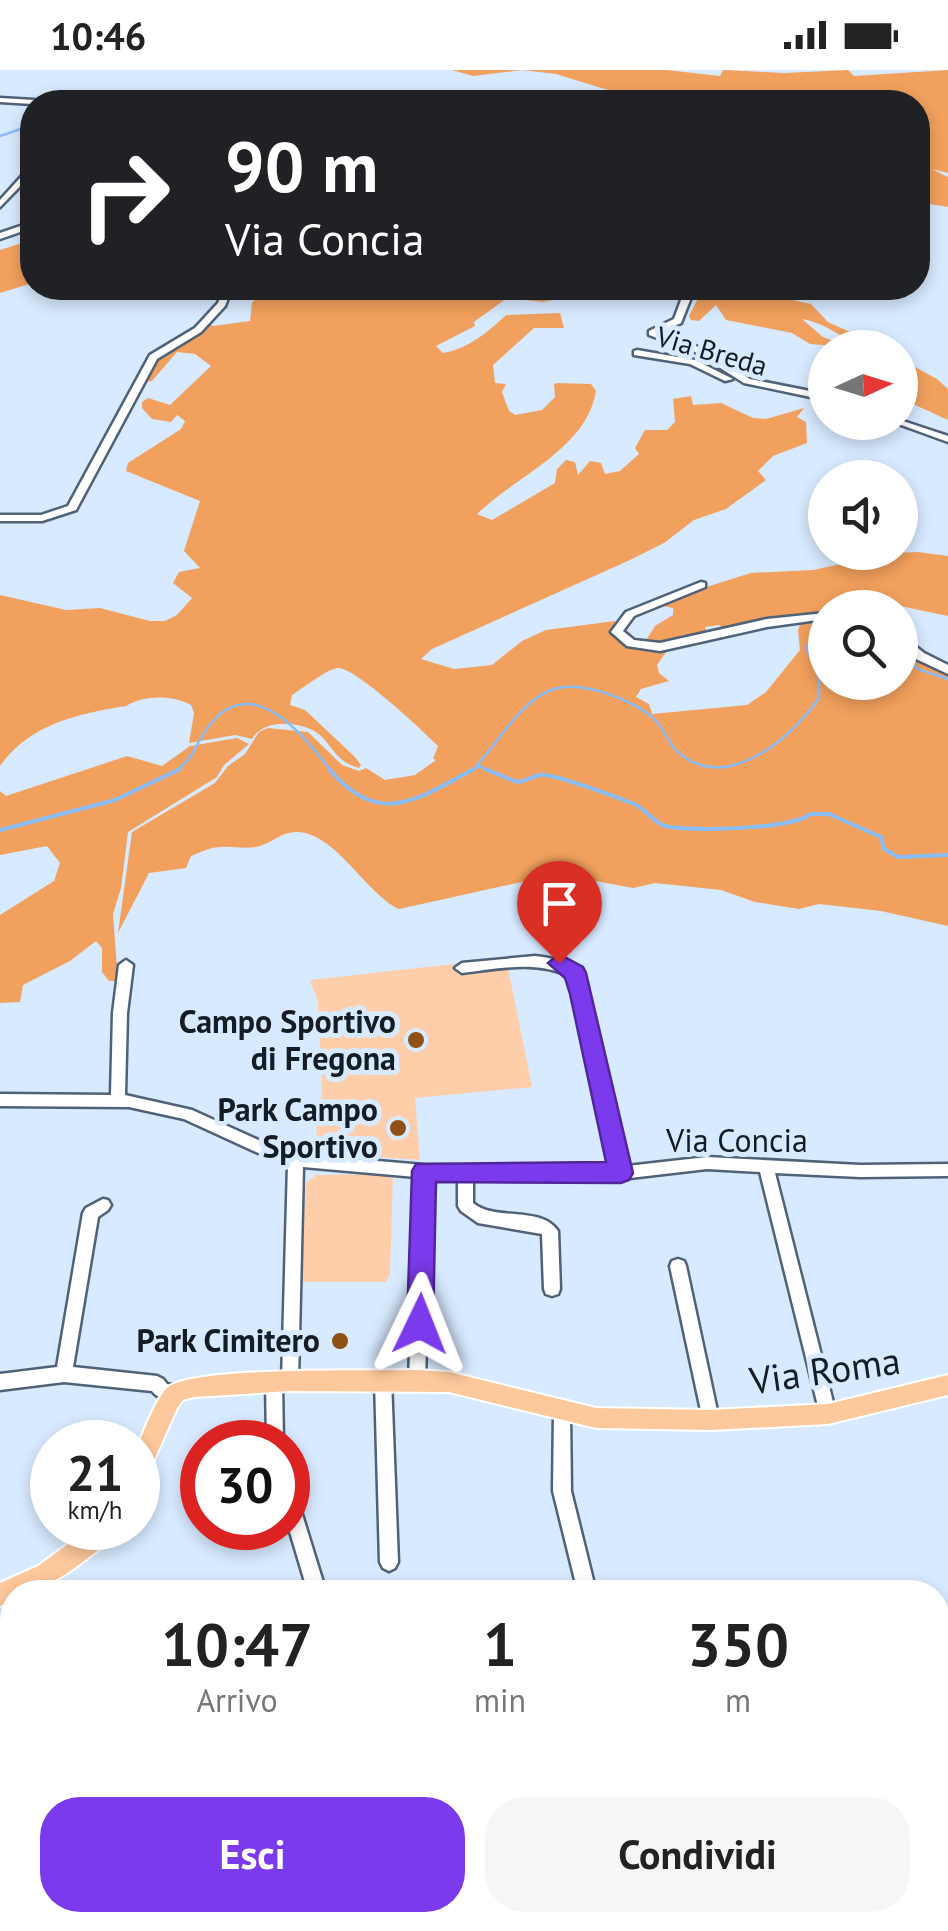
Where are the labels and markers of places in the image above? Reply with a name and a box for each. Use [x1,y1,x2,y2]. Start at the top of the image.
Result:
pin [517,861,602,964]
place label: Campo Sportivo di Fregona [179,1000,396,1079]
marker: Campo Sportivo di Fregona [405,1029,427,1051]
place label: Park Campo Sportivo [217,1088,378,1167]
marker: Park Campo Sportivo [387,1117,409,1139]
place label: Park Cimitero [137,1319,320,1361]
marker: Park Cimitero [329,1330,351,1352]

